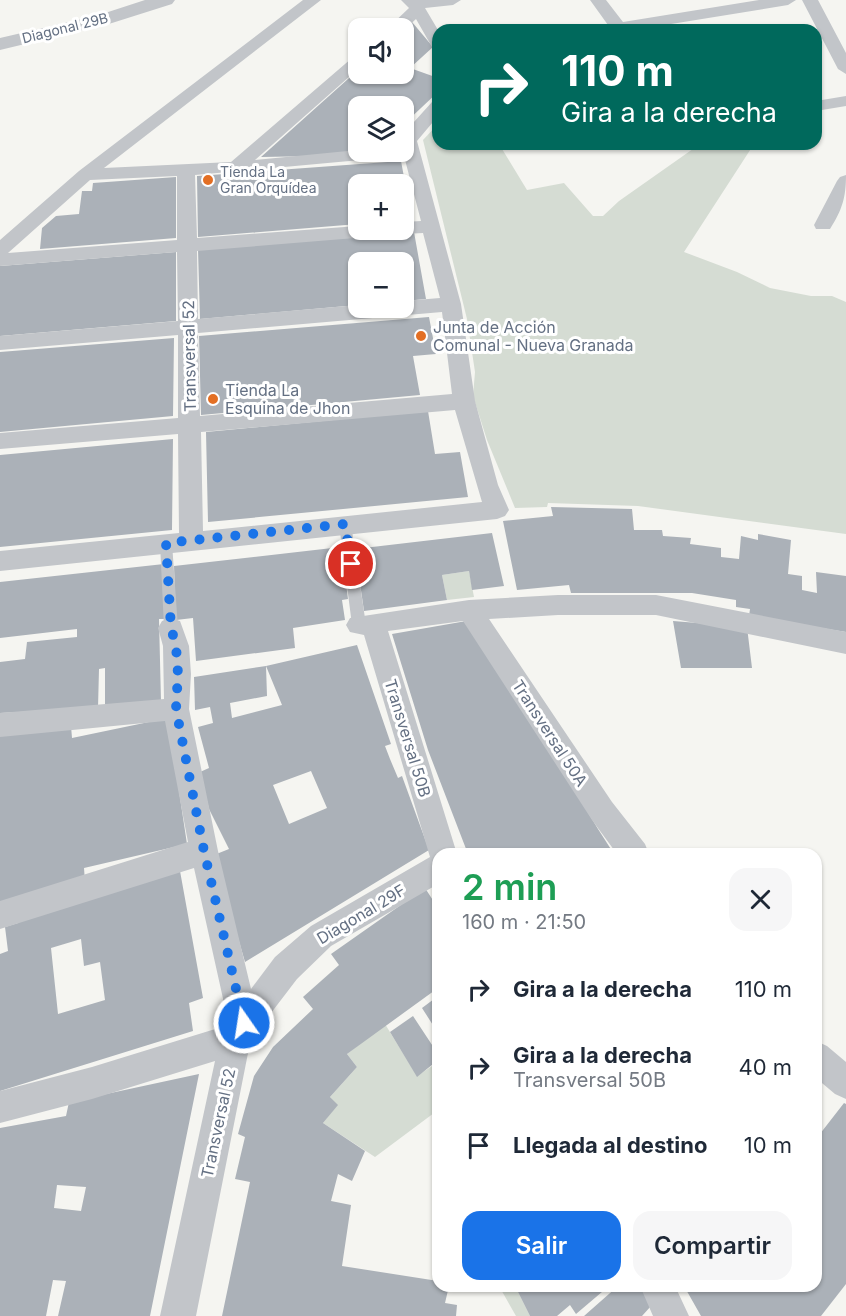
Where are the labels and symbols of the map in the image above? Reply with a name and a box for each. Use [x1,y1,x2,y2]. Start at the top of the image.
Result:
street label: Diagonal 29B [20,9,110,46]
place label: Tienda La Gran Orquídea [220,163,317,196]
marker: Tienda La Gran Orquídea [201,173,215,187]
street label: Transversal 52 [178,300,200,412]
place label: Junta de Acción Comunal - Nueva Granada [433,317,634,355]
marker: Junta de Acción Comunal - Nueva Granada [414,329,428,343]
place label: Tienda La Esquina de Jhon [225,380,350,418]
marker: Tienda La Esquina de Jhon [206,392,220,406]
pin [325,538,376,589]
street label: Transversal 50A [508,676,592,790]
street label: Transversal 50B [381,677,435,799]
street label: Diagonal 29F [313,880,409,948]
position arrow [212,991,276,1055]
street label: Transversal 52 [197,1066,239,1180]

